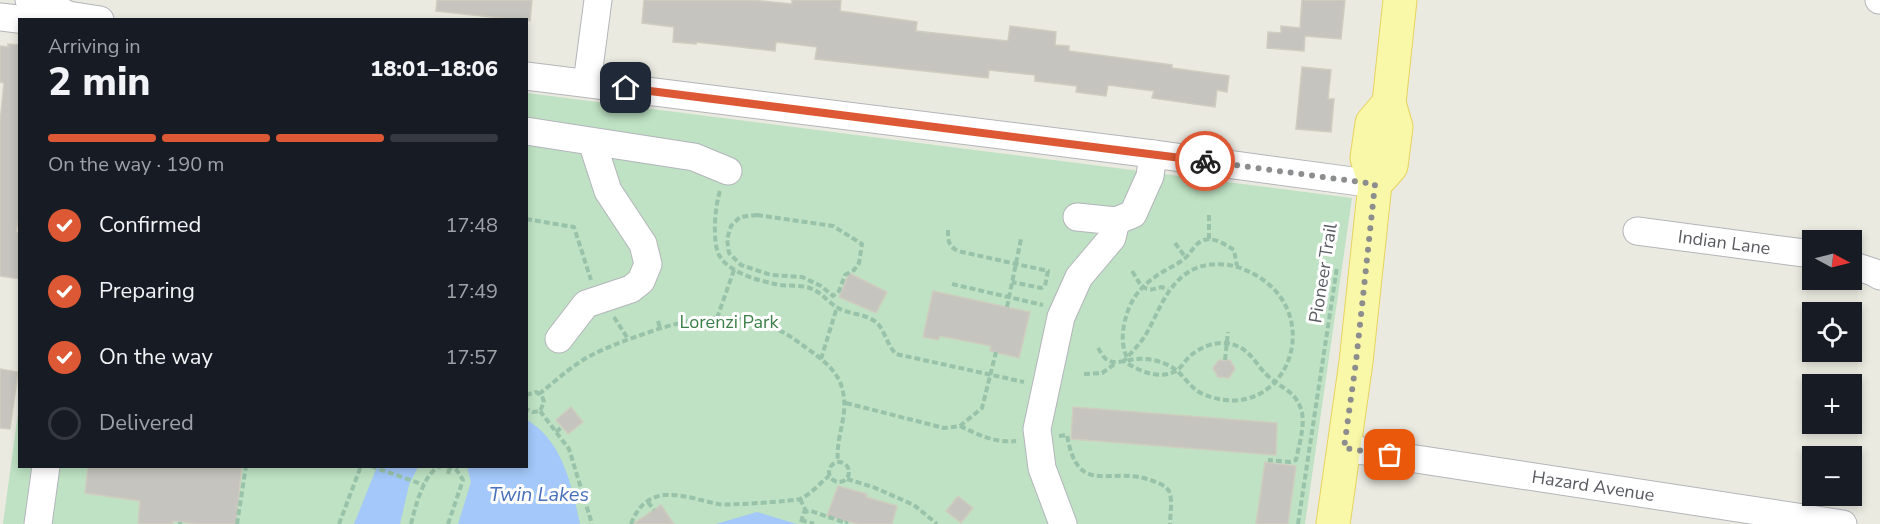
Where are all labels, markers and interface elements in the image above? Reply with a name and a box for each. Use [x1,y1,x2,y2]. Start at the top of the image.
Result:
text: Arriving in [48,33,141,60]
text: 18:01–18:06 [370,54,498,84]
text: 2 min [48,56,151,109]
pin [600,62,651,113]
icon: home [609,71,642,104]
courier [1175,131,1235,191]
icon: bike [1189,145,1222,178]
text: On the way · 190 m [48,151,224,178]
icon: check [48,209,81,242]
text: Confirmed [99,210,201,240]
text: 17:48 [445,212,498,239]
street label: Pioneer Trail [1303,221,1343,325]
street label: Indian Lane [1677,225,1772,260]
north arrow [1802,230,1862,290]
map controls [1802,230,1862,506]
icon: check [48,275,81,308]
text: Preparing [99,276,195,306]
text: 17:49 [445,278,498,305]
button: locate [1802,302,1862,362]
park label: Lorenzi Park [680,310,779,334]
icon: check [48,341,81,374]
text: On the way [99,342,213,372]
text: 17:57 [445,344,498,371]
button: + [1802,374,1862,434]
text: Delivered [99,408,194,438]
pin [1364,429,1415,480]
icon: bag [1373,438,1406,471]
button: − [1802,446,1862,506]
street label: Hazard Avenue [1530,465,1656,507]
water label: Twin Lakes [489,481,589,508]

